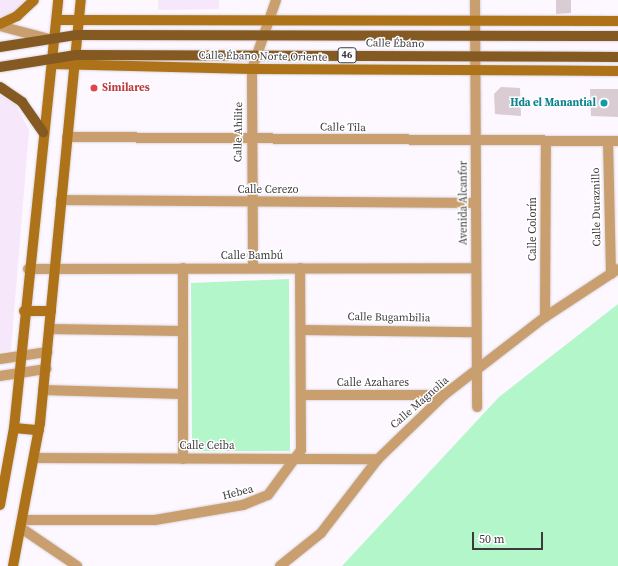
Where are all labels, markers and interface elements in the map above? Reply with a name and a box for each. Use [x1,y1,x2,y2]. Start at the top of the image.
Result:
street label: Calle Ébano [366,37,424,51]
road number: 46 [337,47,357,63]
street label: Calle Ébano Norte Oriente [199,49,327,65]
place label: Similares [102,81,150,95]
marker: Similares [89,83,99,93]
place label: Hda el Manantial [510,96,596,110]
marker: Hda el Manantial [599,98,609,108]
street label: Calle Ahilite [232,102,246,162]
street label: Calle Tila [320,121,366,135]
street label: Avenida Alcanfor [457,161,471,245]
street label: Calle Duraznillo [590,167,604,247]
street label: Calle Cerezo [237,183,299,197]
street label: Calle Colorín [526,197,540,261]
street label: Calle Bambú [221,249,283,263]
street label: Calle Bugambilia [347,311,431,325]
street label: Calle Magnolia [388,374,452,432]
street label: Calle Azahares [337,376,409,390]
street label: Calle Ceiba [179,439,235,453]
street label: Hebea [221,483,255,503]
scale bar [474,524,545,550]
text: 50 m [479,531,505,547]

